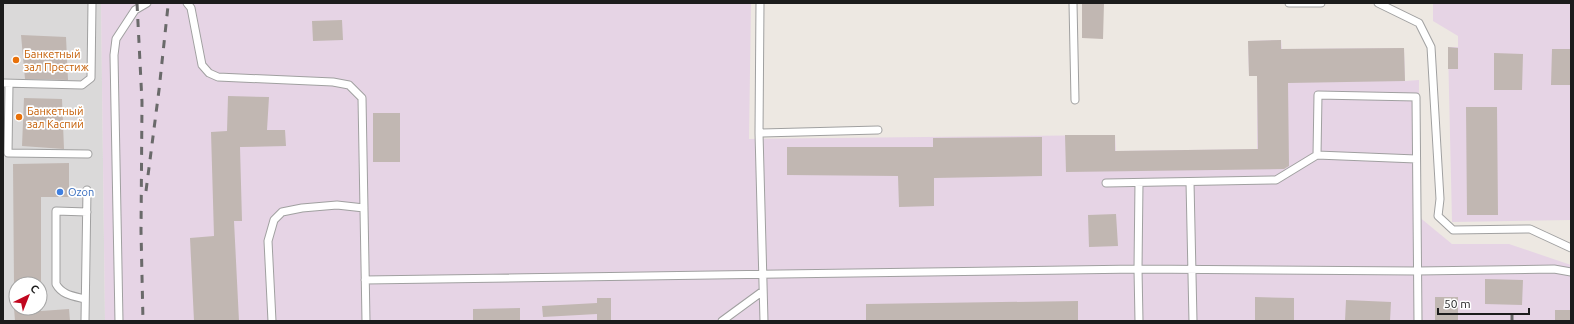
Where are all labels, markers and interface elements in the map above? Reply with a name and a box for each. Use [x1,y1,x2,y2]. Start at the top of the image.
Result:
place label: Банкетный зал Престиж [24,48,89,73]
marker: Банкетный зал Престиж [11,55,21,65]
place label: Банкетный зал Каспий [27,105,84,130]
marker: Банкетный зал Каспий [14,112,24,122]
place label: Ozon [68,186,94,198]
marker: Ozon [55,187,65,197]
north arrow [8,276,48,316]
text: С [28,282,41,295]
scale bar [1438,290,1529,316]
text: 50 m [1444,297,1471,310]

